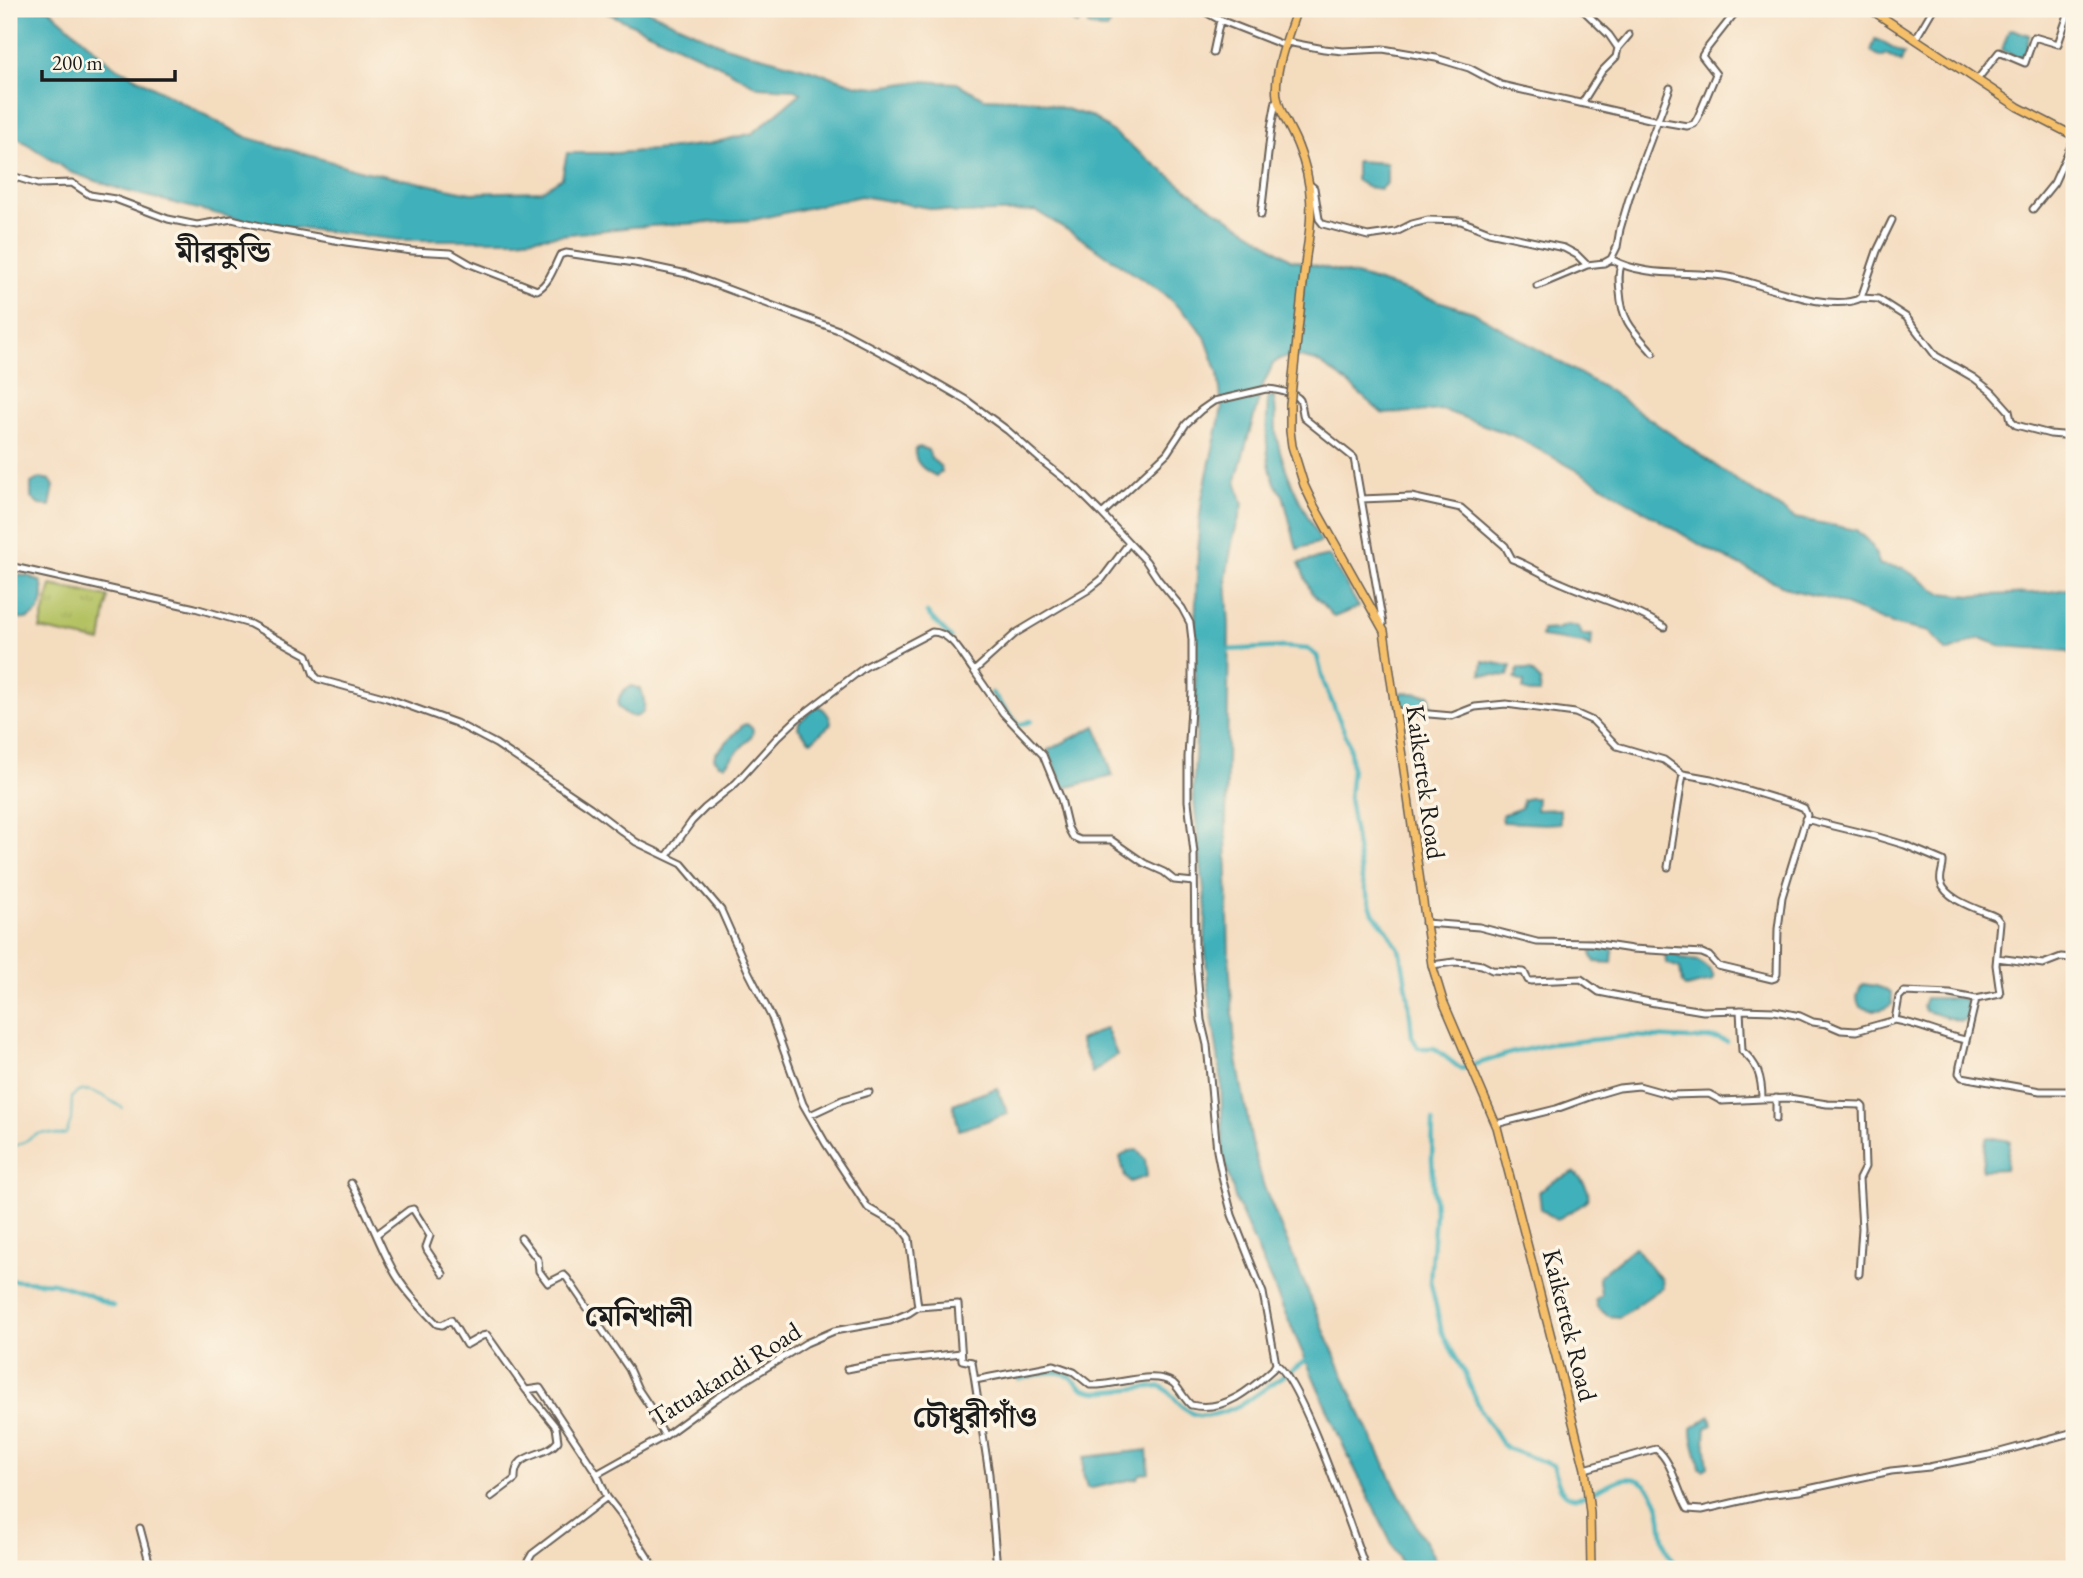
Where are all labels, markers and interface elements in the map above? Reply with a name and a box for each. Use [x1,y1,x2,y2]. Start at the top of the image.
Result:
scale bar [42,38,175,82]
text: 200 m [52,49,103,76]
district label: মীরকুন্ডি [174,232,272,271]
street label: Kaikertek Road [1398,703,1454,862]
street label: Kaikertek Road [1535,1245,1606,1405]
district label: মেনিখালী [585,1296,693,1335]
street label: Tatuakandi Road [643,1313,808,1434]
district label: চৌধুরীগাঁও [913,1397,1037,1436]

